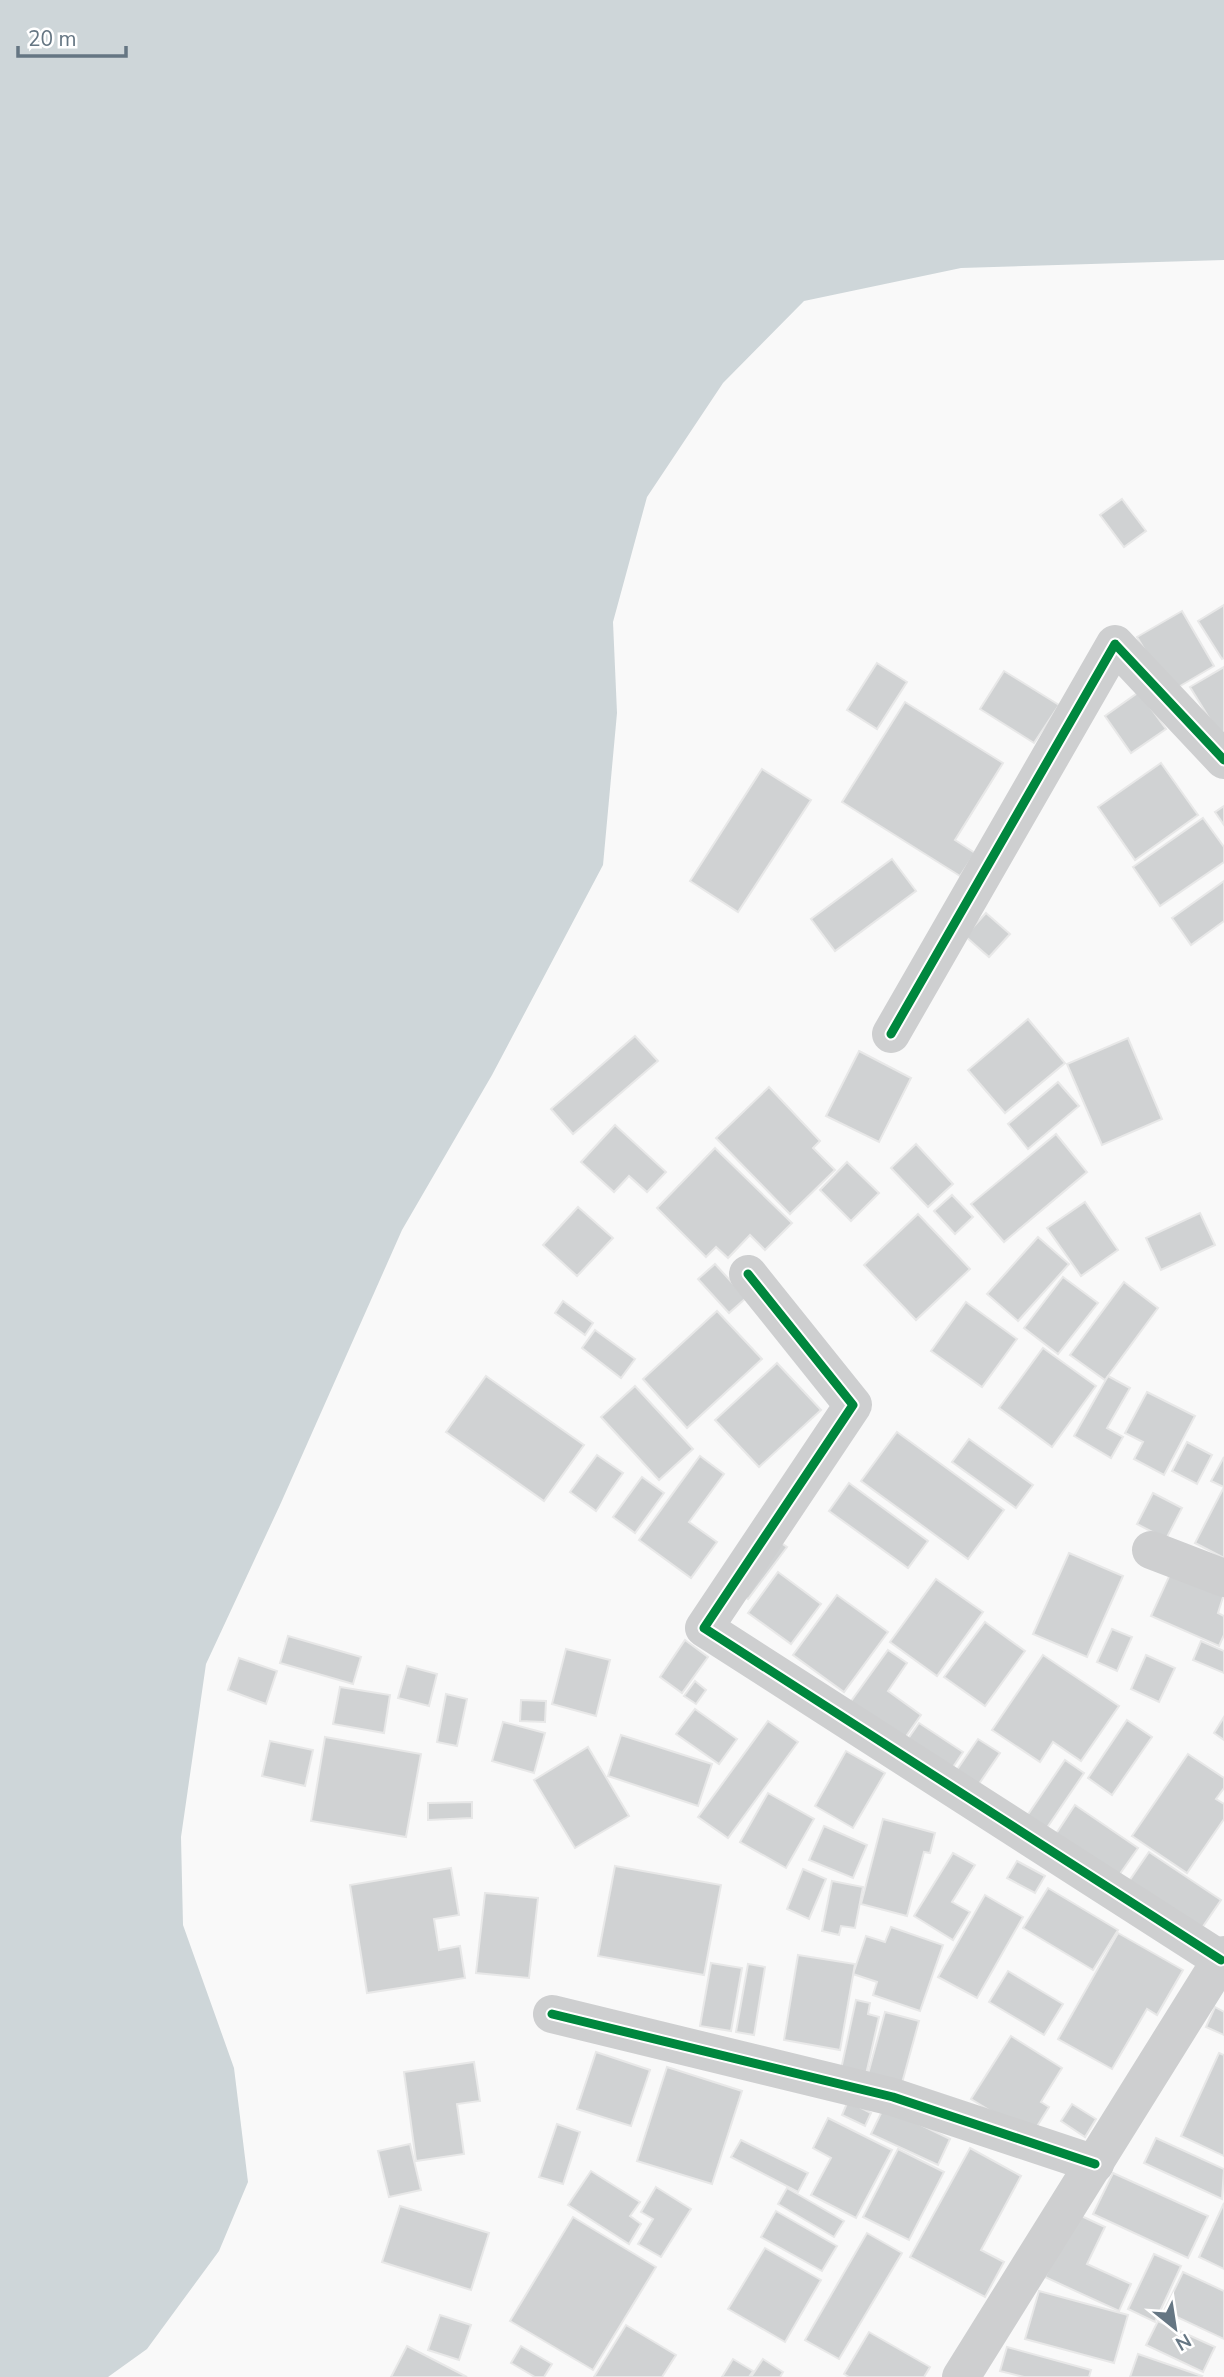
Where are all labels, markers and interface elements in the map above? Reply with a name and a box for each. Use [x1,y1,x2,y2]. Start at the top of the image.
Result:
scale bar [18,14,126,58]
text: 20 m [28,25,77,53]
north arrow [1140,2293,1210,2363]
text: N [1170,2327,1196,2357]

